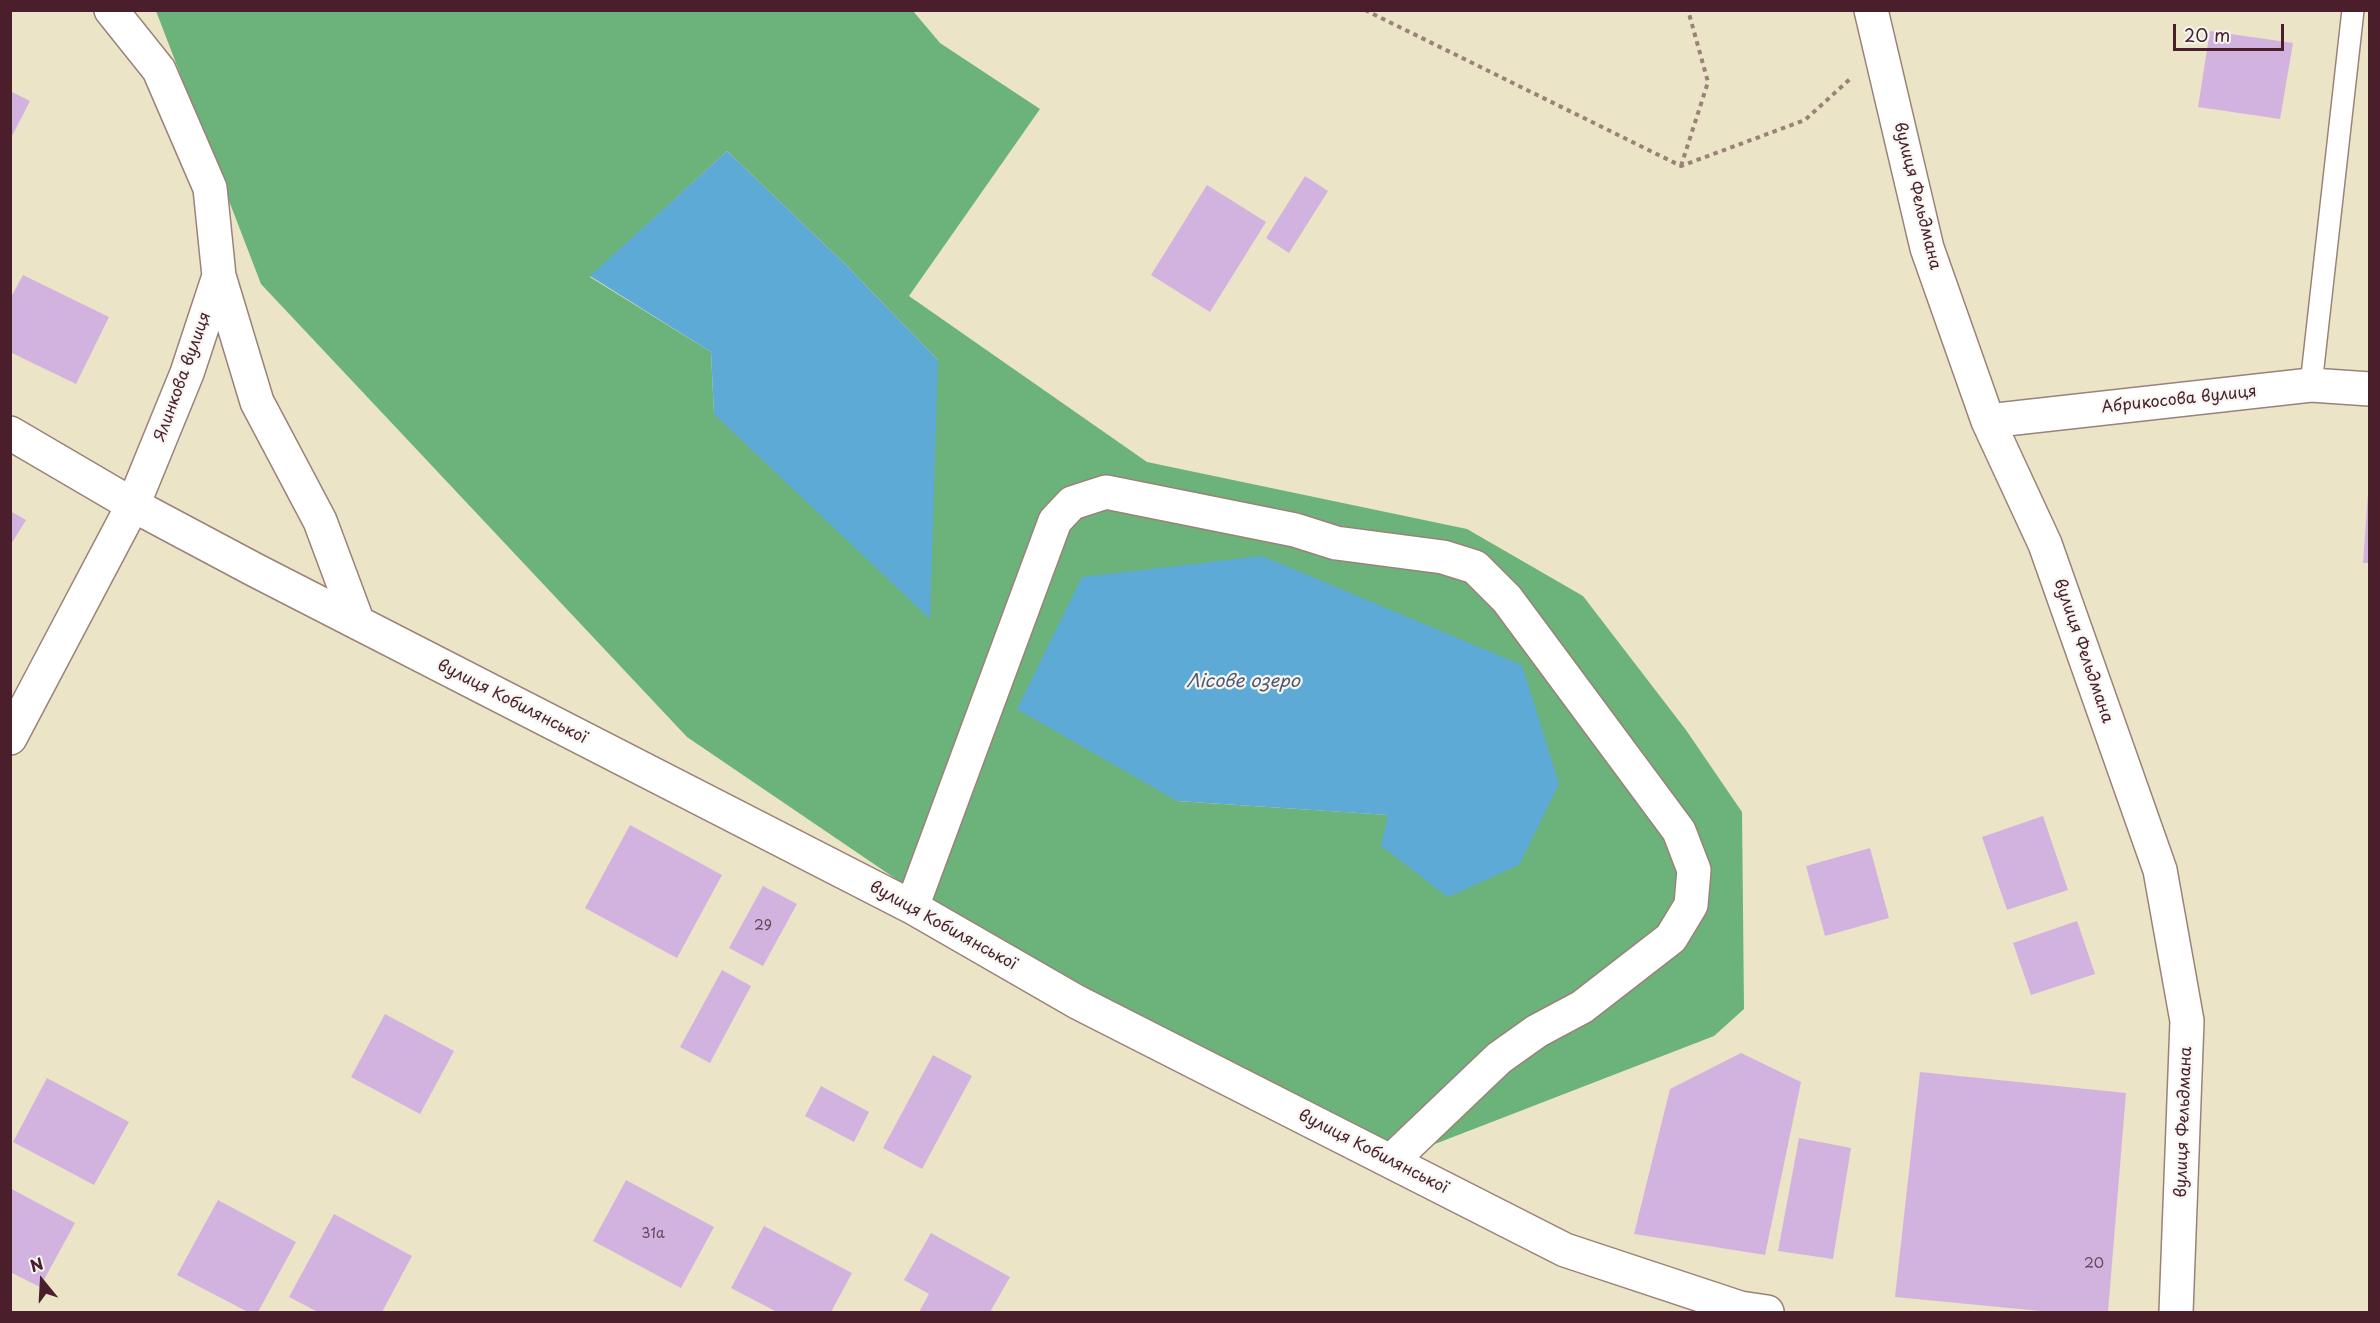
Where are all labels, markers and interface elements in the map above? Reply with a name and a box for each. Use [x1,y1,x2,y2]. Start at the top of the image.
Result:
scale bar [2176,12,2287,50]
text: 20 m [2184,21,2230,48]
street label: вулиця Фельдмана [1889,120,1945,272]
street label: Ялинкова вулиця [151,310,215,444]
street label: Абрикосова вулиця [2100,382,2258,418]
street label: вулиця Фельдмана [2049,576,2117,726]
street label: вулиця Кобилянської [434,656,590,748]
water label: Лісове озеро [1186,671,1300,693]
street label: вулиця Кобилянської [866,878,1020,974]
house number: 29 [754,918,772,934]
street label: вулиця Фельдмана [2172,1046,2196,1198]
street label: вулиця Кобилянської [1295,1106,1451,1198]
house number: 31а [641,1226,665,1242]
north arrow [12,1251,72,1311]
text: N [27,1251,46,1277]
house number: 20 [2084,1256,2104,1272]

